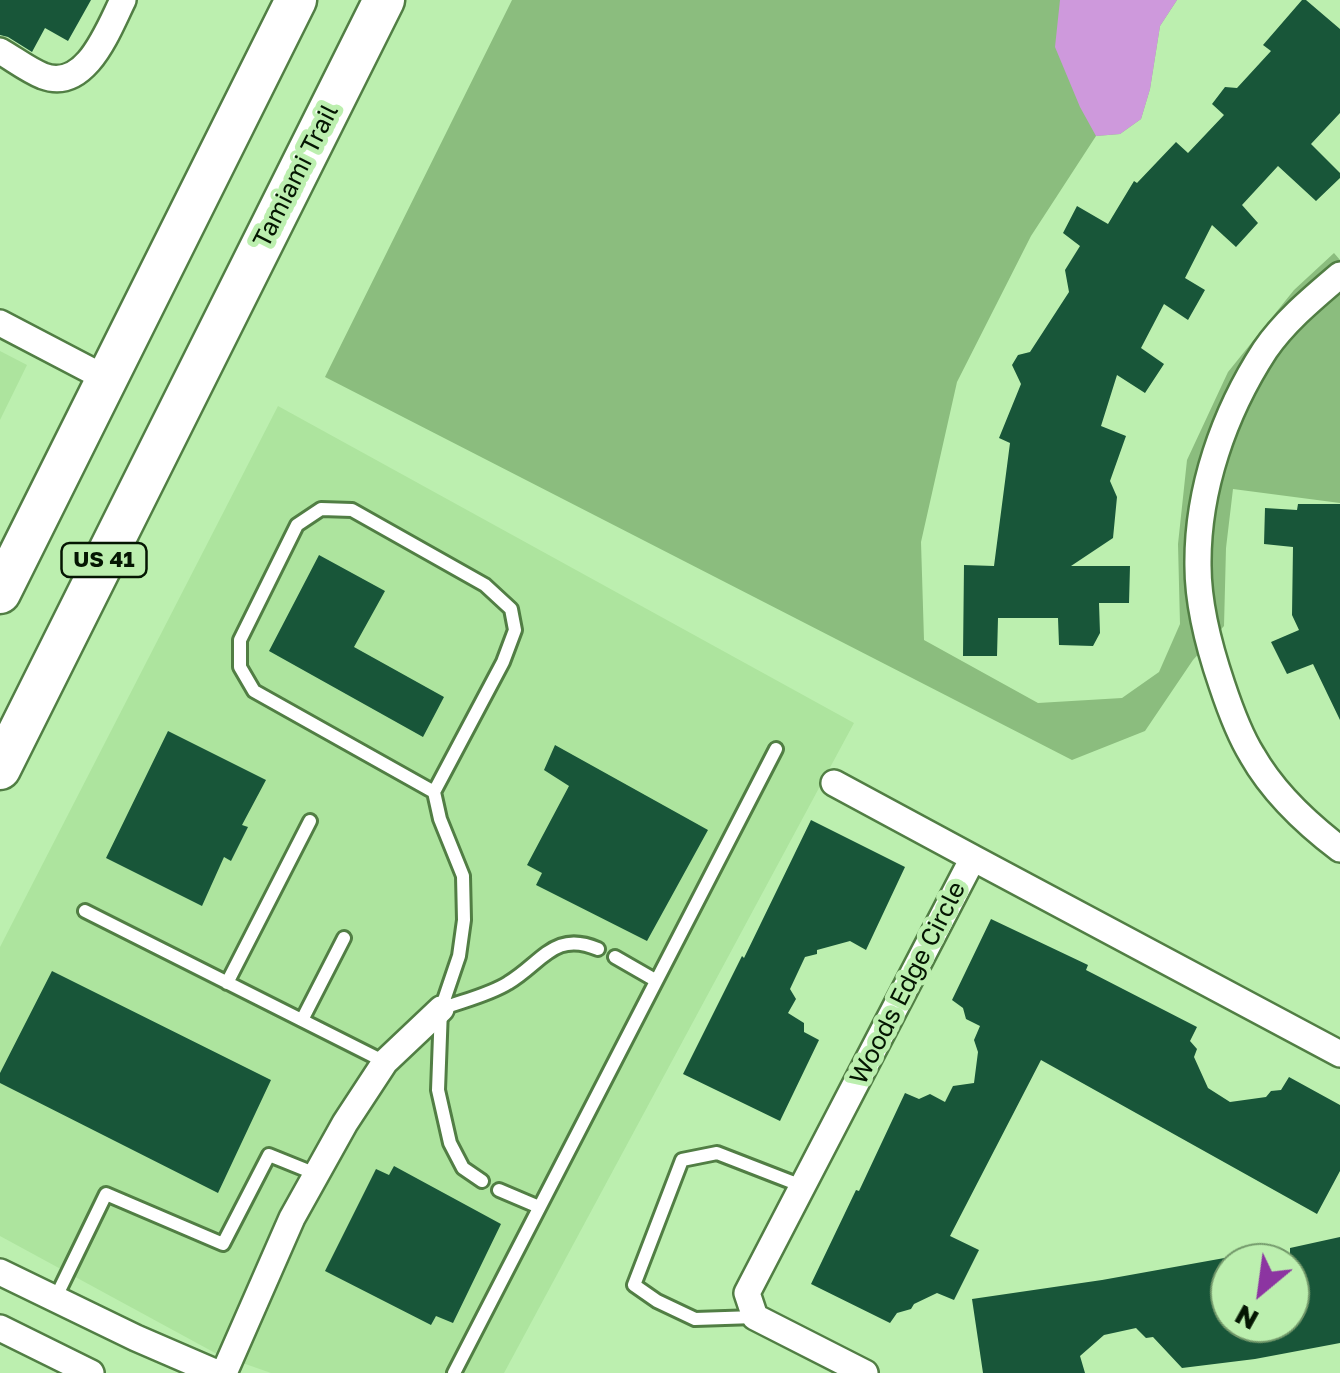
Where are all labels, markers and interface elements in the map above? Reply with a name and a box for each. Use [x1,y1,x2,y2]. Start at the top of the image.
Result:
street label: Tamiami Trail [247,99,345,253]
road number: US 41 [62,543,146,577]
street label: Woods Edge Circle [844,877,972,1089]
north arrow [1210,1243,1310,1343]
text: N [1229,1298,1263,1338]

